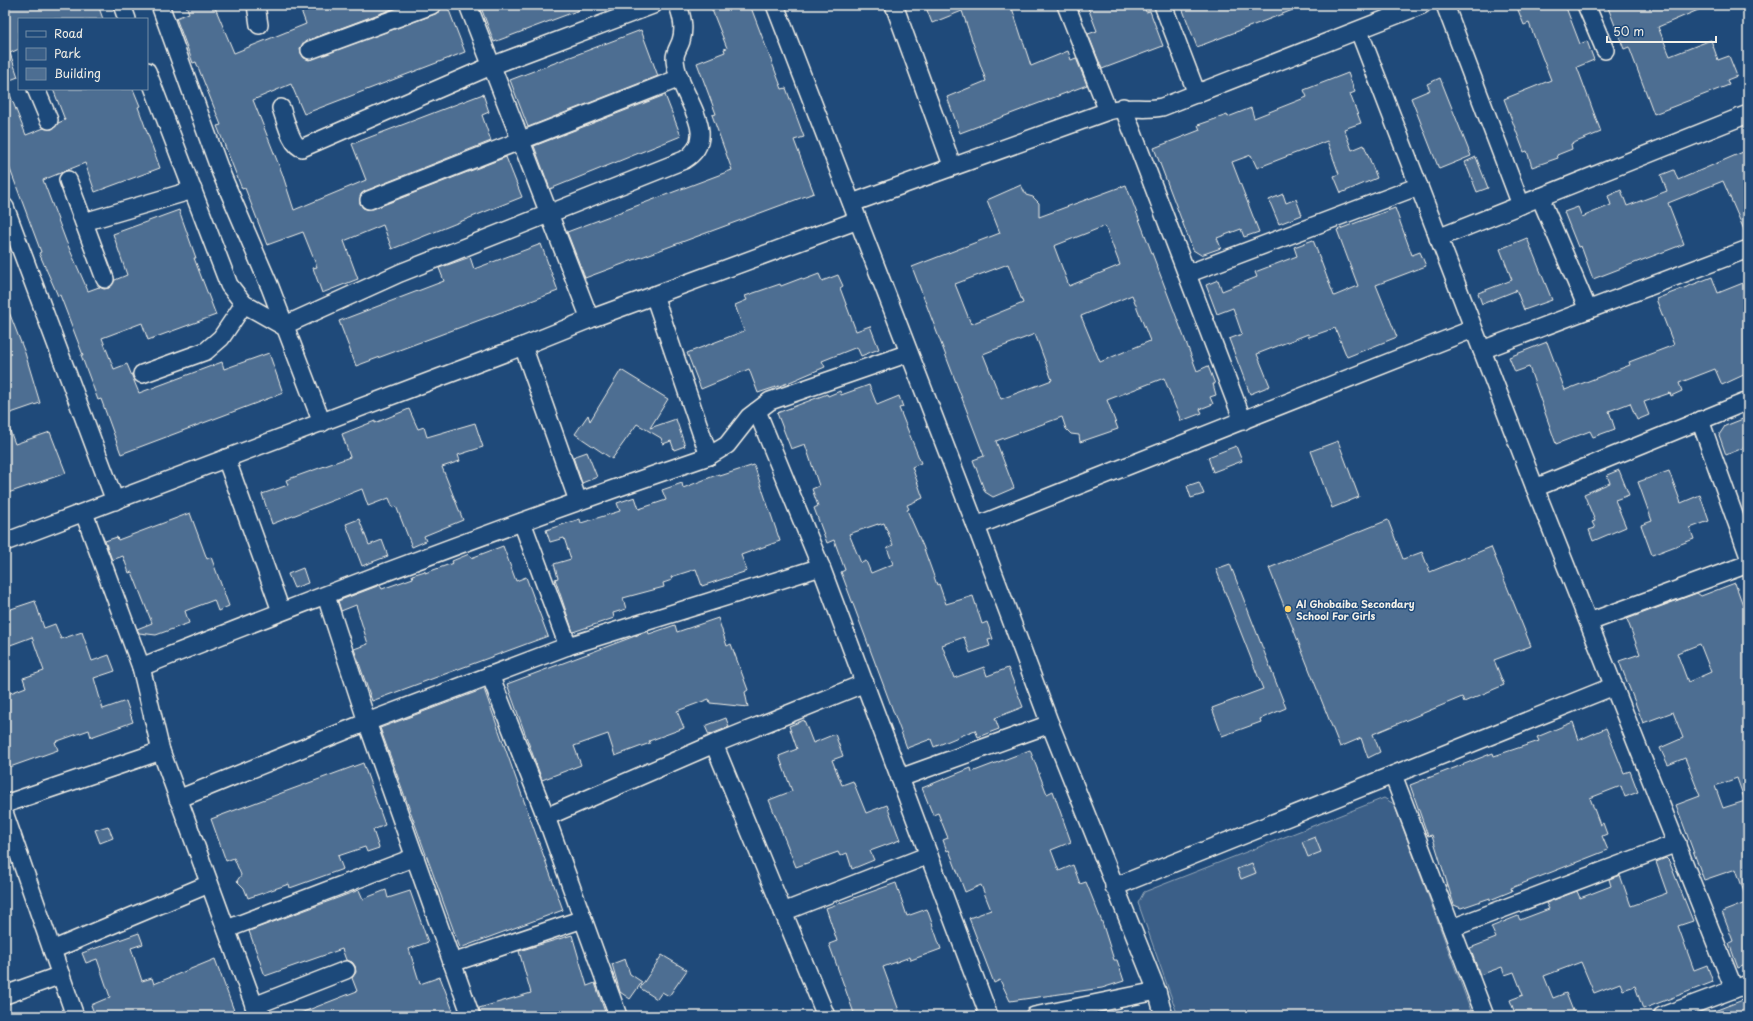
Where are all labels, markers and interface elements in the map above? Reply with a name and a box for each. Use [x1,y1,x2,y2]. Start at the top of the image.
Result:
legend [18,18,148,90]
scale bar [1607,18,1716,44]
text: 50 m [1613,22,1644,40]
text: Road [54,24,83,42]
text: Park [54,44,81,62]
text: Building [54,64,101,82]
place label: Al Ghobaiba Secondary School For Girls [1295,596,1415,623]
marker: Al Ghobaiba Secondary School For Girls [1283,604,1293,614]

